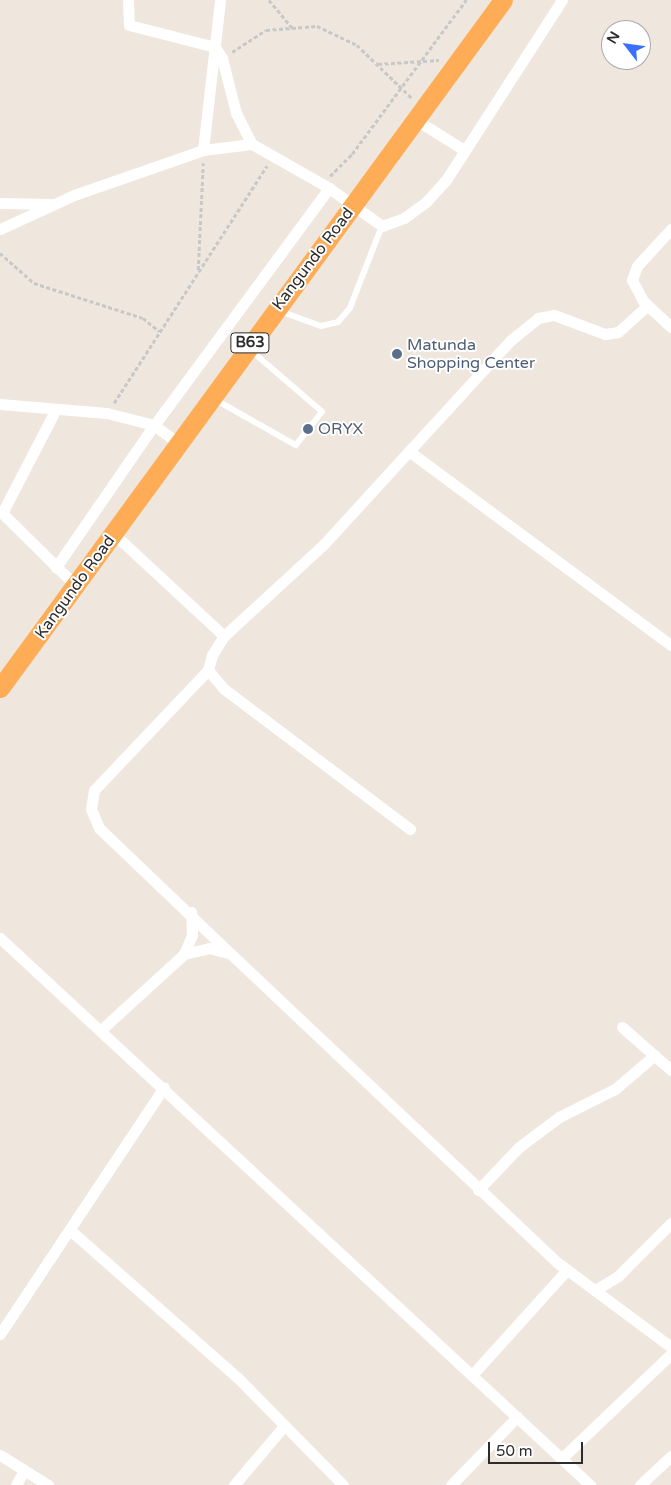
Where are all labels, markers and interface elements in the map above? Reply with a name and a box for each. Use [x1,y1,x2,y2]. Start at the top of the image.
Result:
north arrow [601,20,651,70]
text: N [603,29,624,47]
street label: Kangundo Road [268,204,358,314]
road number: B63 [230,330,270,356]
place label: Matunda Shopping Center [407,335,535,373]
marker: Matunda Shopping Center [391,348,403,360]
place label: ORYX [318,419,363,439]
marker: ORYX [302,423,314,435]
street label: Kangundo Road [31,532,119,642]
scale bar [491,1432,586,1464]
text: 50 m [496,1442,533,1460]

